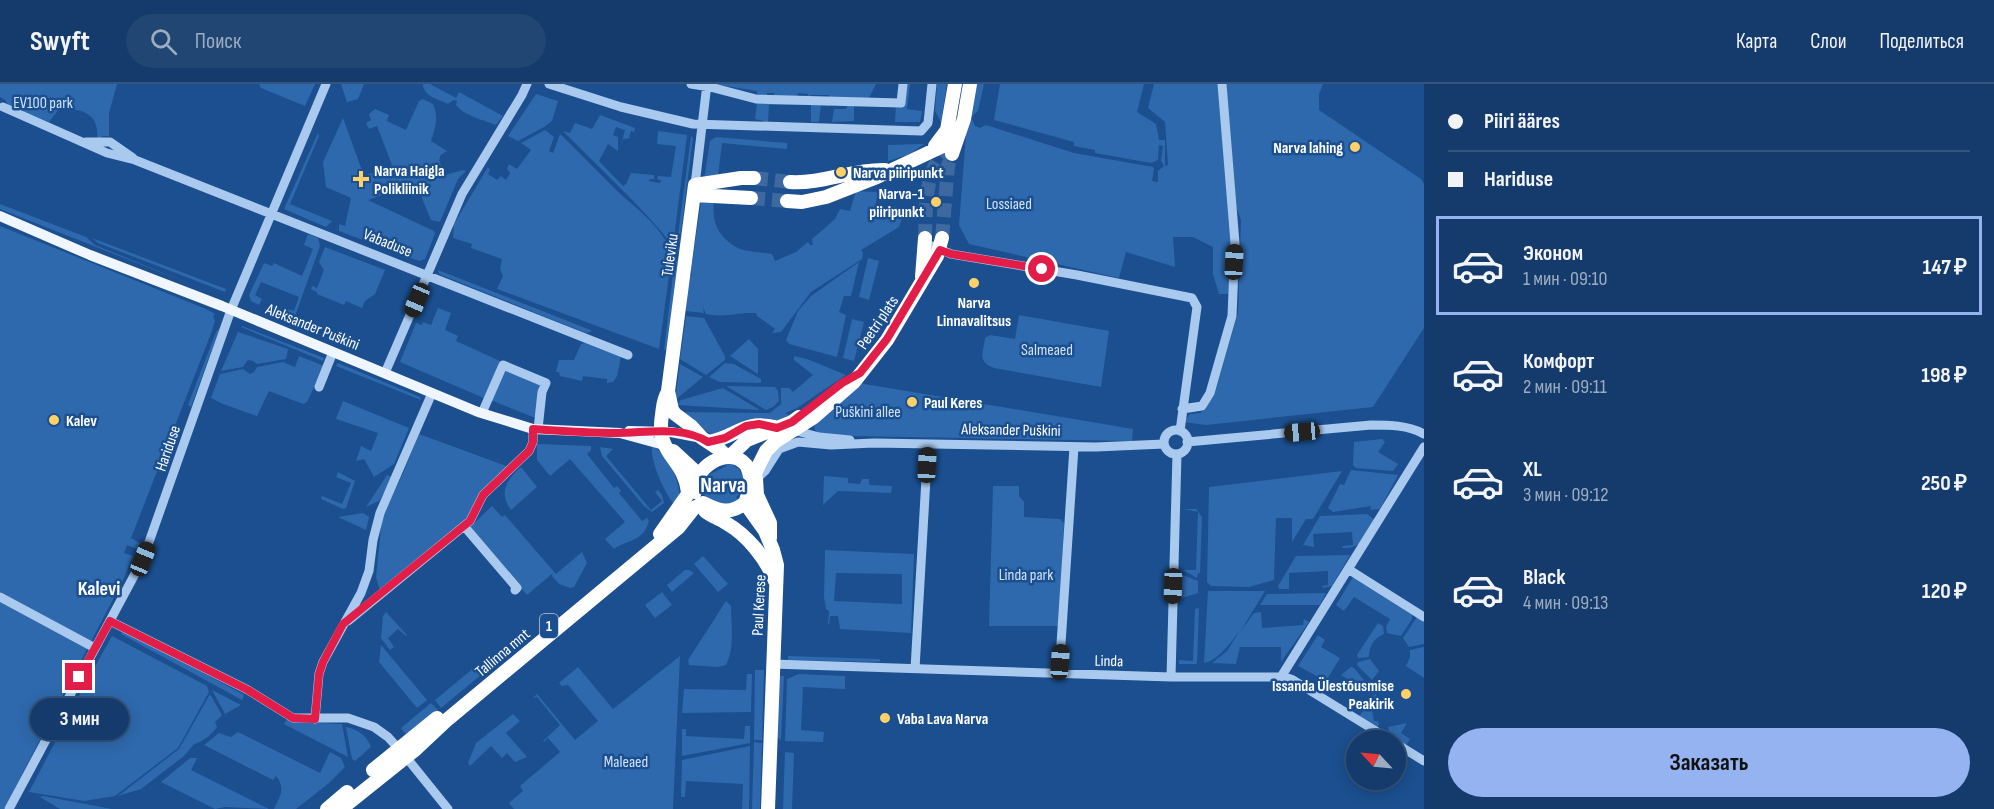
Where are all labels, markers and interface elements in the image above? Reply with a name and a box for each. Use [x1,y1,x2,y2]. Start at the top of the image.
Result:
search box [126,14,546,68]
text: Swyft [30,25,90,58]
icon: search [147,25,180,58]
text: Поиск [195,28,241,55]
text: Карта [1736,29,1777,54]
text: Слои [1810,29,1846,54]
text: Поделиться [1879,29,1964,54]
park label: EV100 park [13,94,73,113]
text: Piiri ääres [1484,108,1560,135]
place label: Narva lahing [1273,139,1343,158]
marker: Narva lahing [1348,140,1362,154]
place label: Narva Haigla Polikliinik [374,162,445,199]
place label: Narva piiripunkt [853,164,943,183]
marker: Narva piiripunkt [834,165,848,179]
text: Hariduse [1484,166,1553,193]
marker: Narva Haigla Polikliinik [352,170,370,188]
place label: Narva-1 piiripunkt [869,185,925,222]
marker: Narva-1 piiripunkt [929,195,943,209]
park label: Lossiaed [986,195,1032,214]
street label: Vabaduse [360,225,415,262]
street label: Tuleviku [658,232,683,278]
icon: car [1451,239,1505,293]
text: Эконом [1523,240,1583,267]
car [1224,244,1244,280]
text: 147 ₽ [1922,254,1967,281]
route start [1028,255,1055,282]
text: 1 мин · 09:10 [1523,267,1607,291]
marker: Narva Linnavalitsus [967,276,981,290]
car [402,280,432,320]
street label: Peetri plats [853,292,903,353]
place label: Narva Linnavalitsus [937,294,1011,331]
street label: Aleksander Puškini [262,300,362,355]
park label: Salmeaed [1021,341,1073,360]
icon: car [1451,347,1505,401]
text: Комфорт [1523,348,1594,375]
text: 198 ₽ [1921,362,1967,389]
text: 2 мин · 09:11 [1523,375,1607,399]
place label: Paul Keres [924,394,983,413]
marker: Paul Keres [905,395,919,409]
park label: Puškini allee [835,403,901,422]
place label: Kalev [66,412,97,431]
marker: Kalev [47,413,61,427]
street label: Aleksander Puškini [960,420,1061,441]
car [1283,421,1321,443]
street label: Hariduse [152,423,185,474]
car [917,447,937,483]
icon: car [1451,455,1505,509]
text: XL [1523,456,1542,483]
text: 250 ₽ [1921,470,1967,497]
district label: Narva [700,472,746,499]
text: 3 мин · 09:12 [1523,483,1608,507]
car [128,539,158,579]
icon: car [1451,563,1505,617]
text: Black [1523,564,1565,591]
park label: Linda park [999,566,1053,585]
car [1163,568,1183,604]
street label: Paul Kerese [748,574,771,636]
district label: Kalevi [78,577,120,601]
text: 120 ₽ [1922,578,1967,605]
text: 4 мин · 09:13 [1523,591,1608,615]
road number: 1 [540,614,558,638]
street label: Tallinna mnt [472,625,534,681]
car [1050,643,1070,681]
street label: Linda [1095,652,1123,671]
route end [65,663,92,690]
place label: Issanda Ülestõusmise Peakirik [1272,677,1394,714]
marker: Issanda Ülestõusmise Peakirik [1399,687,1413,701]
callout: 3 мин [29,698,128,740]
text: 3 мин [60,707,99,731]
place label: Vaba Lava Narva [897,710,988,729]
marker: Vaba Lava Narva [878,711,892,725]
button: Заказать [1448,728,1970,797]
north arrow [1346,730,1406,790]
map controls [1346,730,1406,790]
park label: Maleaed [604,753,648,772]

